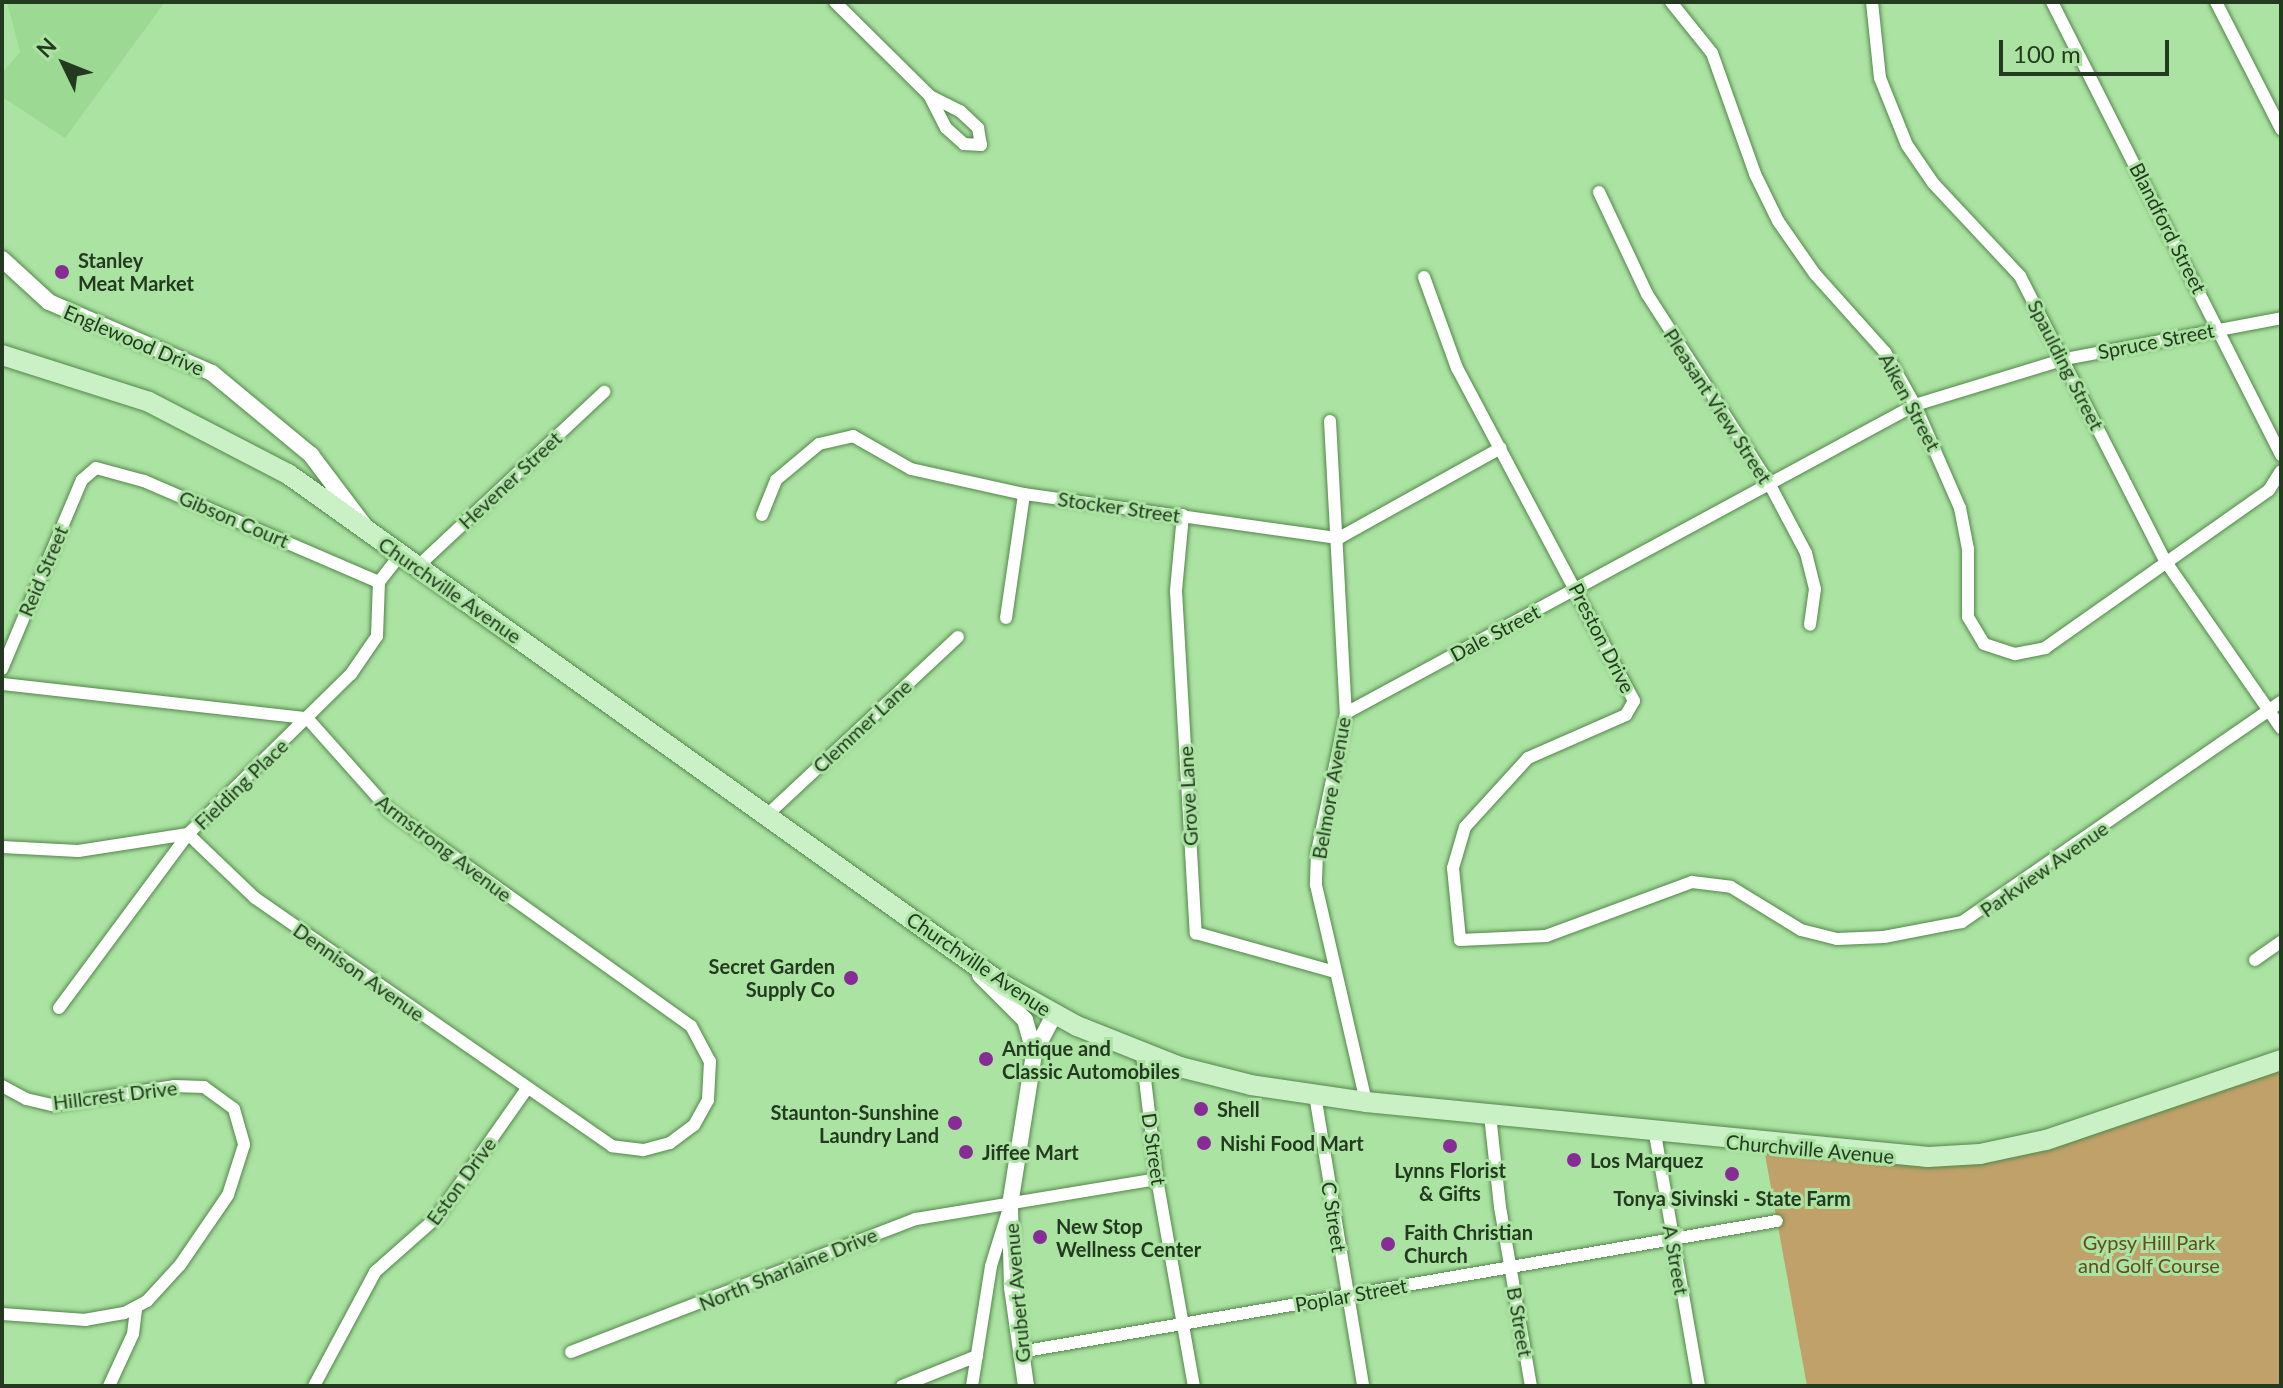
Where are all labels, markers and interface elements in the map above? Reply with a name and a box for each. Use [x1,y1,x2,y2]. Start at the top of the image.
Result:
north arrow [24,24,104,104]
scale bar [2003,24,2173,74]
text: N [30,32,62,63]
text: 100 m [2013,39,2081,68]
street label: Blandford Street [2125,159,2211,297]
place label: Stanley Meat Market [78,248,194,295]
marker: Stanley Meat Market [53,263,71,281]
street label: Spaulding Street [2023,296,2109,434]
street label: Englewood Drive [60,300,208,380]
street label: Spruce Street [2096,318,2216,364]
street label: Pleasant View Street [1659,323,1777,489]
street label: Aiken Street [1874,349,1946,455]
street label: Hevener Street [453,426,567,534]
street label: Gibson Court [176,485,292,553]
street label: Stocker Street [1056,487,1182,527]
street label: Reid Street [13,522,73,620]
street label: Churchville Avenue [374,532,526,648]
street label: Preston Drive [1564,579,1640,697]
street label: Dale Street [1446,599,1544,667]
street label: Clemmer Lane [808,674,916,778]
street label: Belmore Avenue [1307,715,1355,861]
street label: Fielding Place [189,733,293,835]
street label: Grove Lane [1173,745,1203,847]
street label: Armstrong Avenue [371,789,517,907]
street label: Parkview Avenue [1975,816,2113,922]
street label: Churchville Avenue [902,907,1056,1021]
street label: Dennison Avenue [289,918,429,1026]
place label: Secret Garden Supply Co [709,954,835,1001]
marker: Secret Garden Supply Co [842,969,860,987]
place label: Antique and Classic Automobiles [1002,1036,1180,1083]
marker: Antique and Classic Automobiles [977,1050,995,1068]
street label: Hillcrest Drive [52,1075,178,1115]
place label: Shell [1217,1097,1260,1121]
place label: Staunton-Sunshine Laundry Land [770,1100,939,1147]
marker: Shell [1192,1100,1210,1118]
street label: D Street [1137,1111,1171,1187]
marker: Staunton-Sunshine Laundry Land [946,1114,964,1132]
street label: Churchville Avenue [1725,1130,1895,1168]
place label: Nishi Food Mart [1220,1131,1364,1155]
street label: Eston Drive [421,1132,501,1230]
marker: Nishi Food Mart [1195,1134,1213,1152]
marker: Lynns Florist & Gifts [1441,1137,1459,1155]
place label: Jiffee Mart [982,1140,1079,1164]
marker: Jiffee Mart [957,1143,975,1161]
place label: Los Marquez [1590,1148,1703,1172]
marker: Los Marquez [1565,1151,1583,1169]
place label: Lynns Florist & Gifts [1394,1158,1506,1205]
marker: Tonya Sivinski - State Farm [1723,1165,1741,1183]
street label: C Street [1317,1180,1351,1254]
place label: Tonya Sivinski - State Farm [1613,1186,1851,1210]
place label: New Stop Wellness Center [1056,1214,1201,1261]
place label: Faith Christian Church [1404,1220,1533,1267]
street label: North Sharlaine Drive [695,1222,881,1316]
street label: Grubert Avenue [999,1222,1035,1364]
street label: A Street [1658,1223,1694,1297]
marker: New Stop Wellness Center [1031,1228,1049,1246]
park label: Gypsy Hill Park and Golf Course [2078,1230,2220,1277]
marker: Faith Christian Church [1379,1235,1397,1253]
street label: Poplar Street [1293,1273,1409,1317]
street label: B Street [1502,1285,1538,1359]

